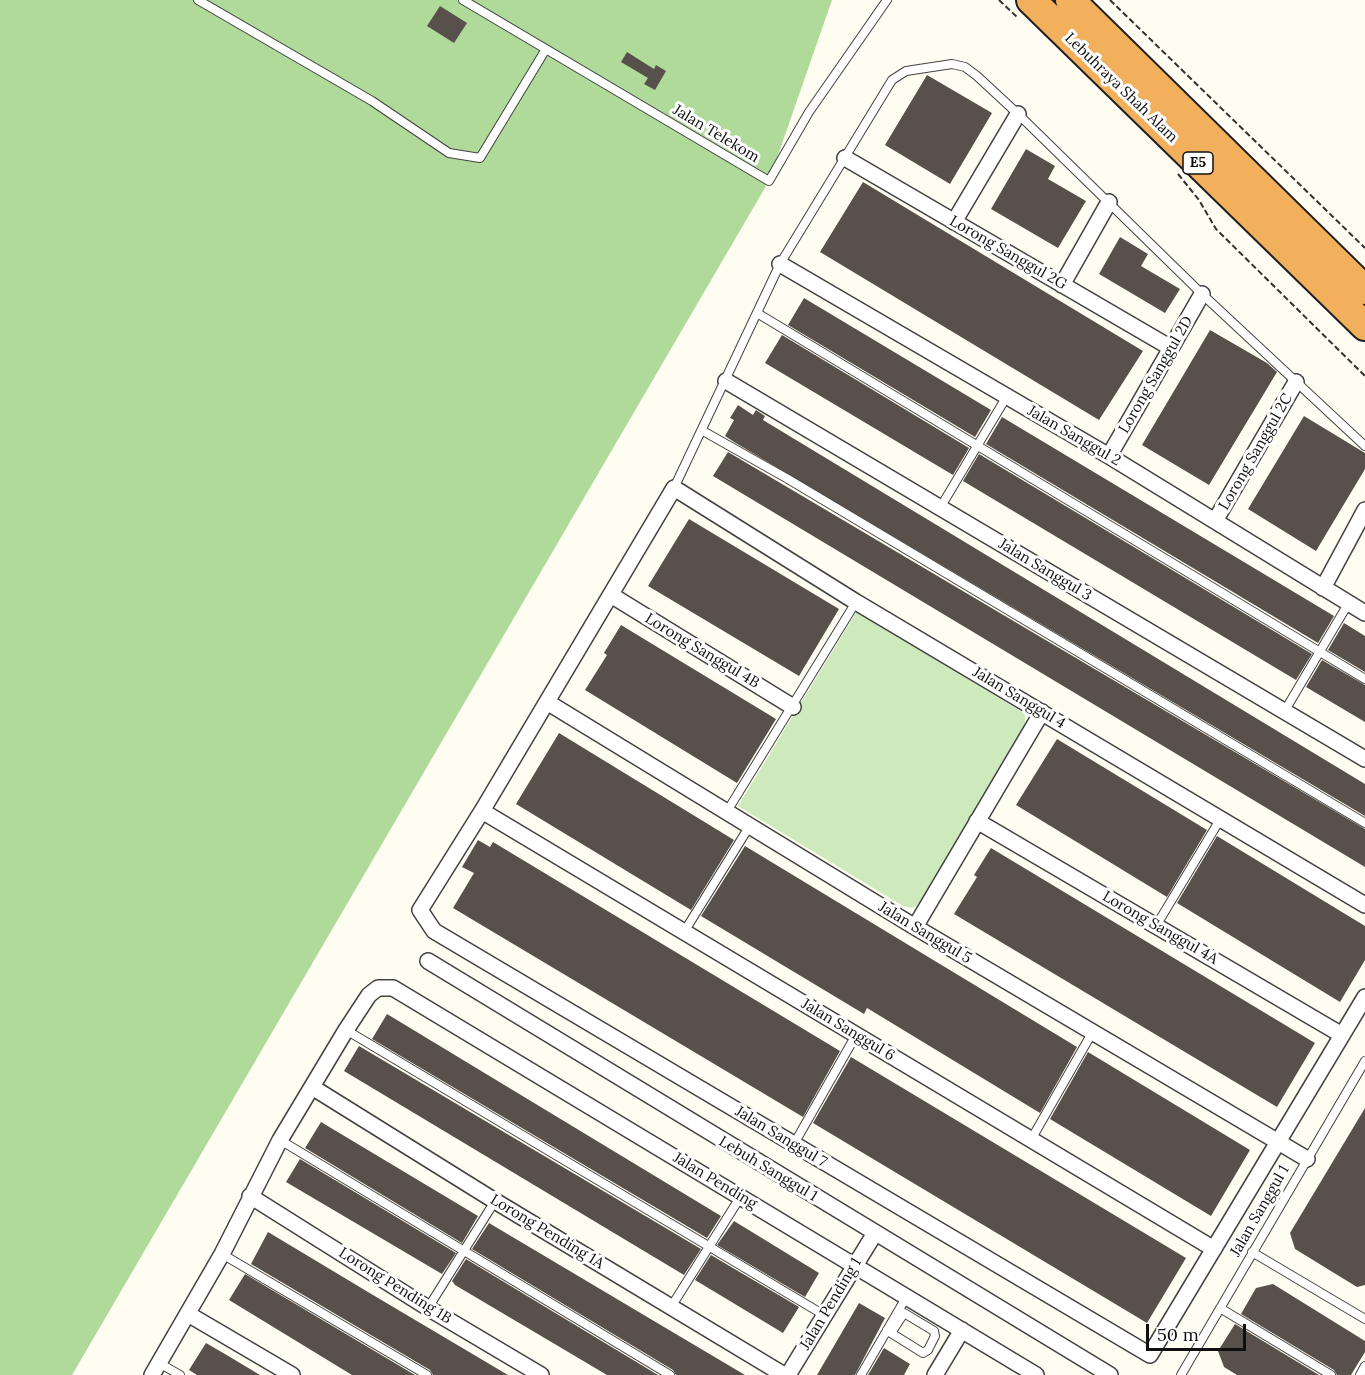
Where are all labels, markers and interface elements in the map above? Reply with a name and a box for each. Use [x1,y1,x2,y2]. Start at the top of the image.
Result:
street label: Lebuhraya Shah Alam [1061,29,1181,147]
street label: Jalan Telekom [670,101,762,167]
road number: E5 [1183,152,1213,174]
street label: Lorong Sanggul 2G [946,212,1070,294]
street label: Lorong Sanggul 2D [1115,313,1197,437]
street label: Lorong Sanggul 2C [1215,391,1297,513]
street label: Jalan Sanggul 2 [1024,402,1124,470]
street label: Jalan Sanggul 3 [995,535,1095,605]
street label: Lorong Sanggul 4B [642,610,762,692]
street label: Jalan Sanggul 4 [969,663,1069,733]
street label: Lorong Sanggul 4A [1099,888,1221,968]
street label: Jalan Sanggul 5 [875,898,975,968]
street label: Jalan Sanggul 6 [798,995,898,1065]
street label: Jalan Sanggul 7 [732,1103,830,1171]
street label: Lebuh Sanggul 1 [715,1132,821,1206]
street label: Jalan Pending [670,1149,760,1213]
street label: Jalan Sanggul 1 [1227,1162,1293,1260]
street label: Lorong Pending 1A [487,1191,607,1273]
street label: Lorong Pending 1B [335,1244,455,1328]
street label: Jalan Pending 1 [796,1255,866,1353]
scale bar [1149,1312,1250,1350]
text: 50 m [1157,1323,1199,1346]

